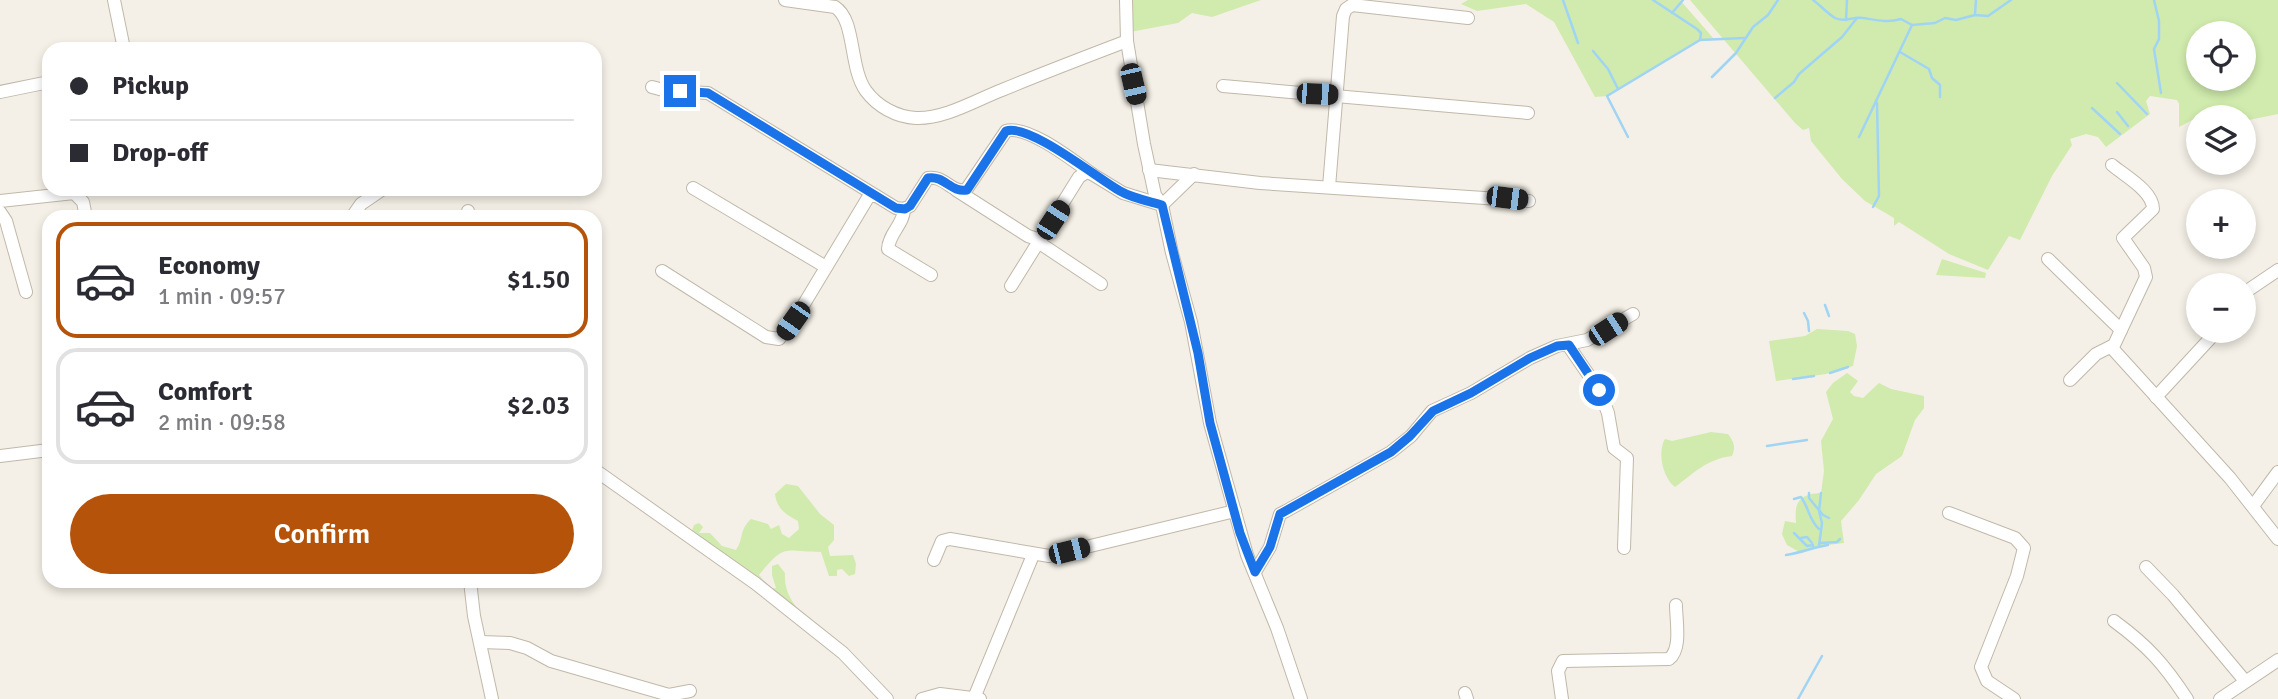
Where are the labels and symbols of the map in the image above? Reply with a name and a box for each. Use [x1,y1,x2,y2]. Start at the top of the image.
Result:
car [1119,61,1148,107]
route end [664,75,696,107]
car [1296,83,1339,105]
car [1485,185,1530,211]
car [1033,197,1074,243]
car [773,298,814,344]
car [1585,309,1632,349]
route start [1583,374,1615,406]
car [1047,536,1092,566]

